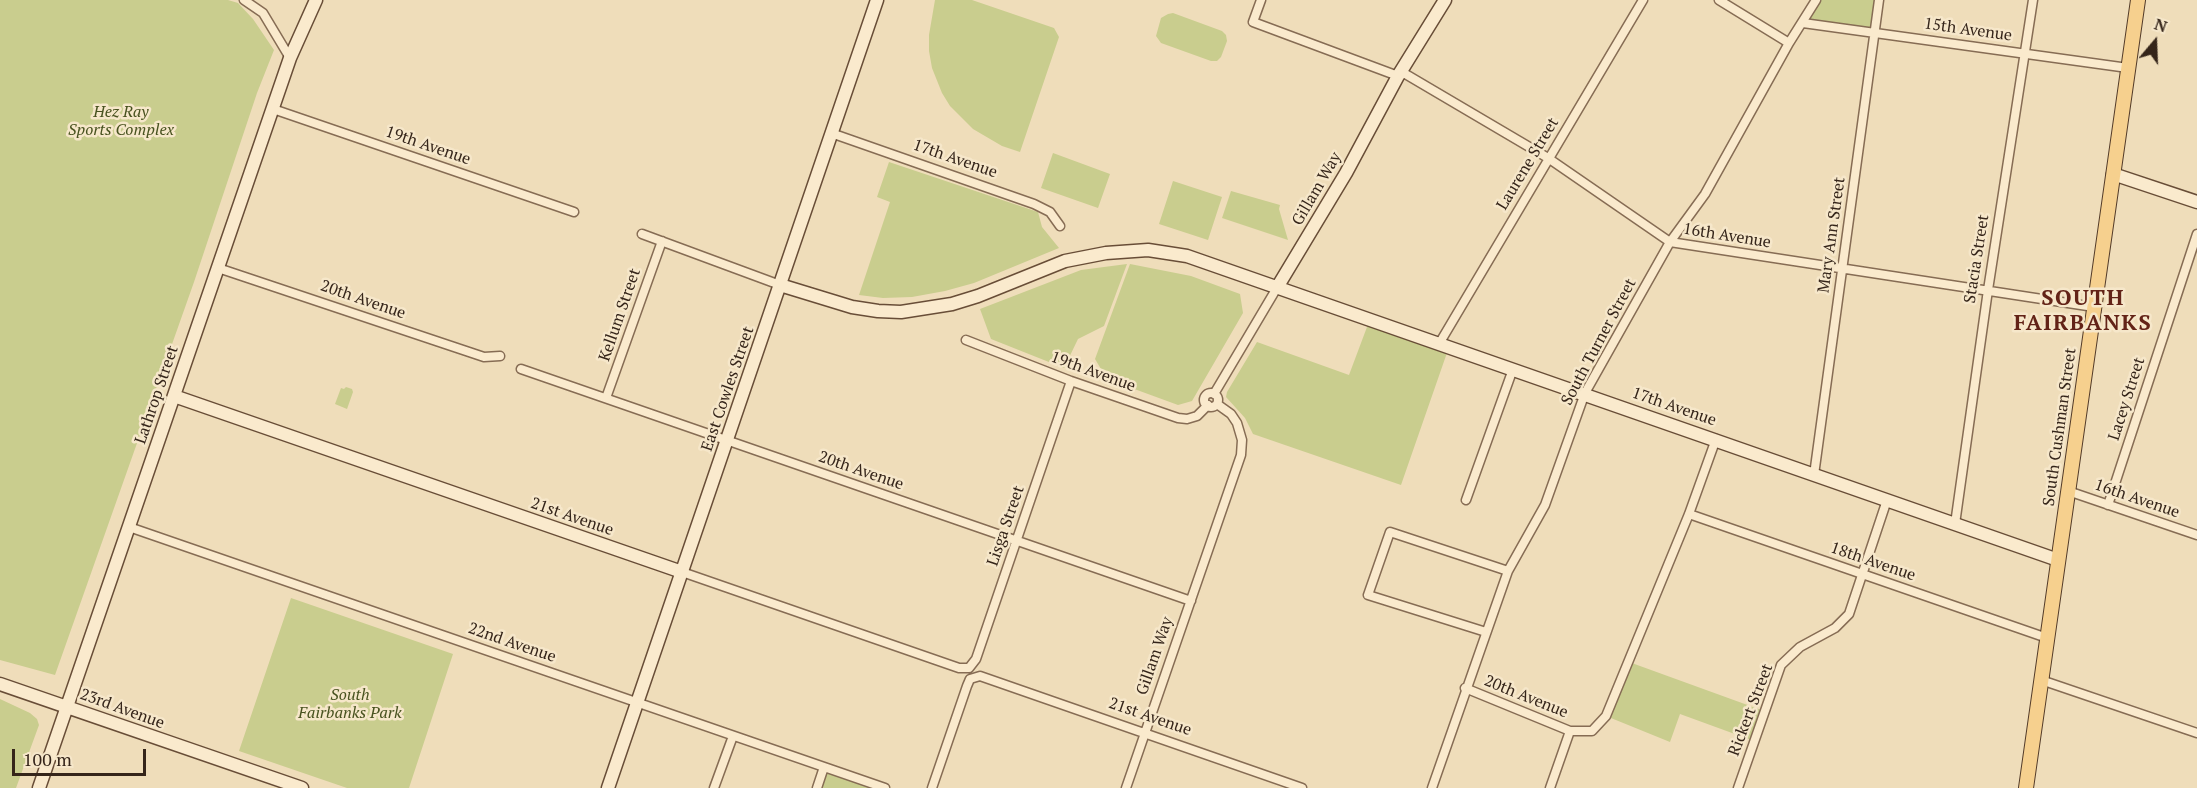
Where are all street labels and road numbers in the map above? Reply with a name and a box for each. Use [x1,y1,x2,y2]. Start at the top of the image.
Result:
street label: 15th Avenue [1923,14,2013,46]
street label: Laurene Street [1493,114,1563,214]
street label: 19th Avenue [383,122,473,170]
street label: 17th Avenue [910,136,1000,182]
street label: Gillam Way [1288,149,1346,229]
street label: Mary Ann Street [1814,176,1850,294]
street label: Stacia Street [1961,213,1993,305]
street label: 16th Avenue [1682,220,1772,252]
street label: Kellum Street [595,266,645,364]
street label: South Turner Street [1557,275,1641,409]
street label: 20th Avenue [318,276,408,324]
street label: East Cowles Street [698,324,758,454]
street label: Lathrop Street [131,343,183,447]
street label: South Cushman Street [2039,347,2081,507]
street label: 19th Avenue [1048,348,1138,396]
street label: Lacey Street [2105,355,2149,443]
street label: 17th Avenue [1629,384,1719,430]
street label: 20th Avenue [816,447,906,495]
street label: 16th Avenue [2092,475,2182,523]
street label: Lisga Street [983,483,1029,569]
street label: 21st Avenue [528,494,616,540]
street label: 18th Avenue [1828,538,1918,586]
street label: Gillam Way [1133,614,1177,698]
street label: 22nd Avenue [466,619,558,667]
street label: Rickert Street [1725,661,1777,759]
street label: 20th Avenue [1481,671,1571,723]
street label: 23rd Avenue [77,685,167,733]
street label: 21st Avenue [1106,694,1194,740]

